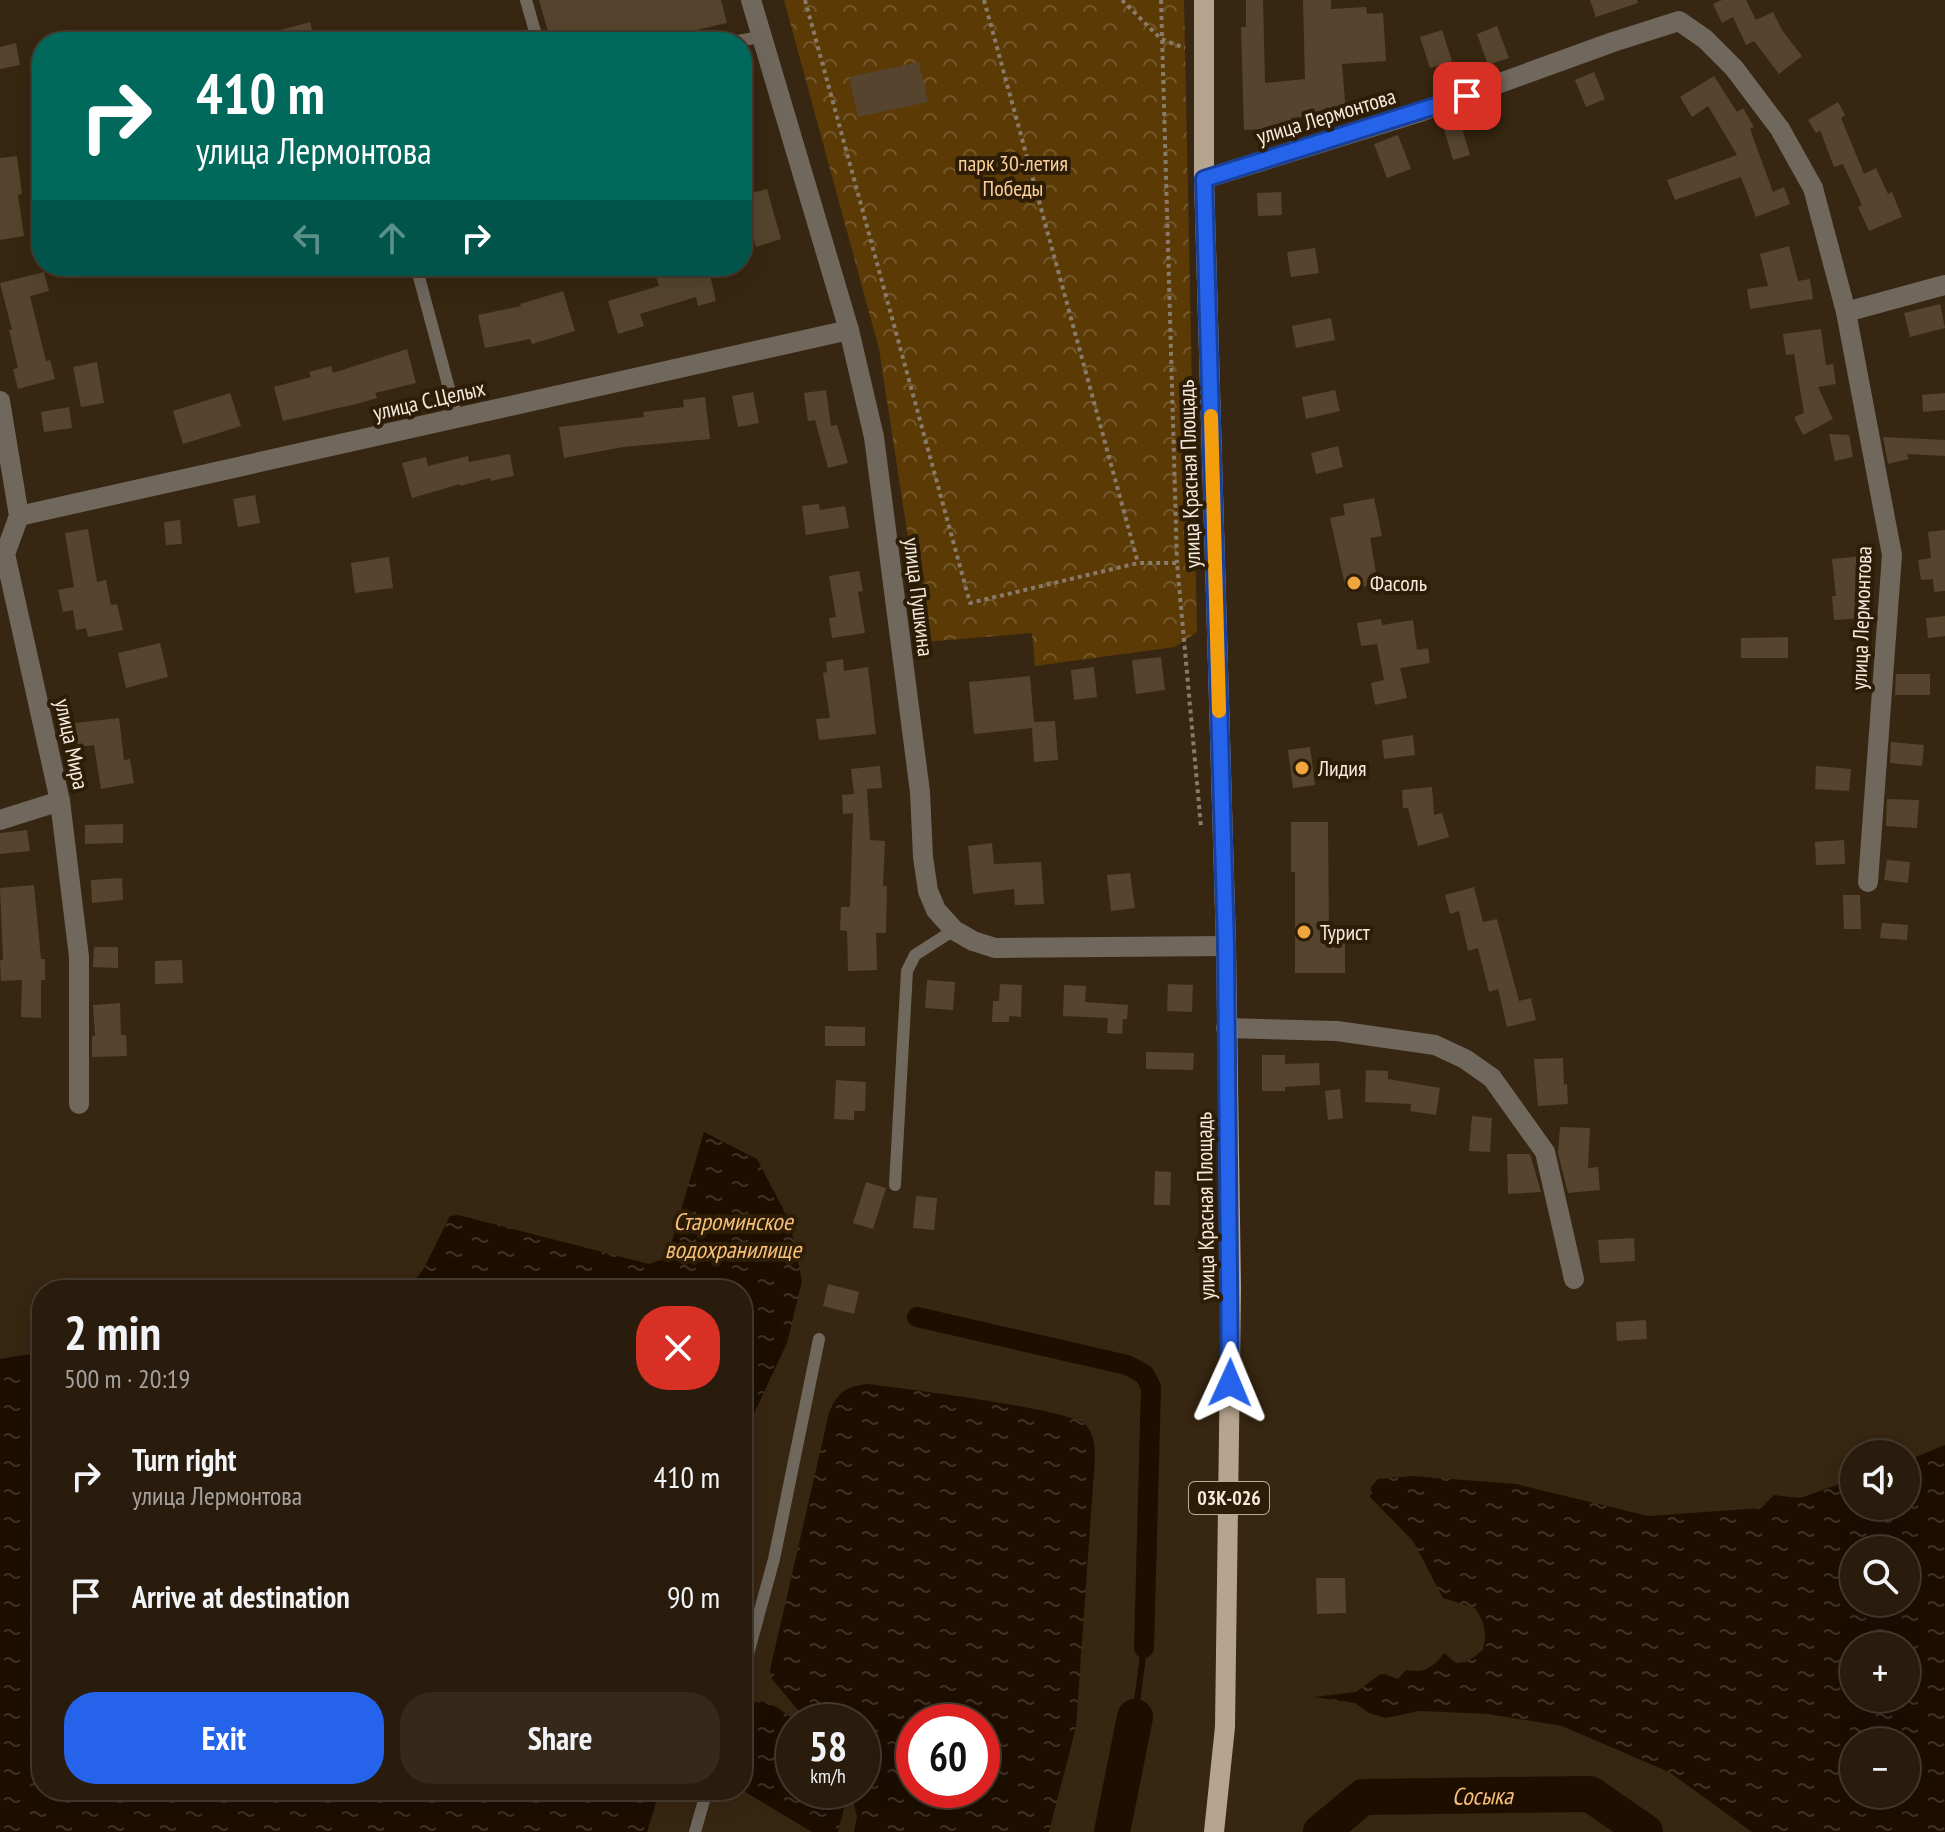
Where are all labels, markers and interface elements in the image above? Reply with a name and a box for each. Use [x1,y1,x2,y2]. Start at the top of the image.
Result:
text: 410 m [196,57,325,129]
pin [1433,62,1501,130]
icon: right [64,64,168,168]
icon: arrive [1445,74,1489,118]
street label: улица Лермонтова [1253,82,1399,150]
text: улица Лермонтова [196,127,432,174]
park label: парк 30-летия Победы [958,149,1068,202]
icon: left [286,216,330,260]
icon: ahead [370,216,414,260]
icon: right [454,216,498,260]
street label: улица С.Целых [370,374,488,426]
street label: улица Красная Площадь [1172,379,1206,569]
street label: улица Пушкина [898,536,940,658]
street label: улица Лермонтова [1844,546,1878,690]
place label: Фасоль [1370,569,1427,597]
marker: Фасоль [1345,574,1363,592]
street label: улица Мира [49,696,95,792]
place label: Лидия [1317,754,1367,782]
marker: Лидия [1293,759,1311,777]
place label: Турист [1320,918,1371,946]
marker: Турист [1295,923,1313,941]
street label: улица Красная Площадь [1189,1111,1221,1301]
water label: Староминское водохранилище [665,1206,803,1265]
text: 2 min [64,1301,161,1363]
button: close [636,1306,720,1390]
position arrow [1188,1341,1272,1425]
text: 500 m · 20:19 [64,1362,190,1395]
text: Turn right [132,1440,236,1479]
map controls [1840,1440,1920,1808]
button: sound [1840,1440,1920,1520]
icon: right [64,1454,108,1498]
text: 410 m [654,1457,720,1496]
text: улица Лермонтова [132,1479,302,1512]
road number: 03К-026 [1189,1482,1269,1514]
button: search [1840,1536,1920,1616]
icon: arrive [64,1574,108,1618]
text: Arrive at destination [132,1577,350,1616]
text: 90 m [667,1577,720,1616]
button: + [1840,1632,1920,1712]
button: Exit [64,1692,384,1784]
button: Share [400,1692,720,1784]
speed limit sign: 60 [896,1704,1000,1808]
text: 58 [809,1720,847,1772]
button: − [1840,1728,1920,1808]
text: km/h [810,1763,846,1789]
water label: Сосыка [1452,1780,1514,1811]

